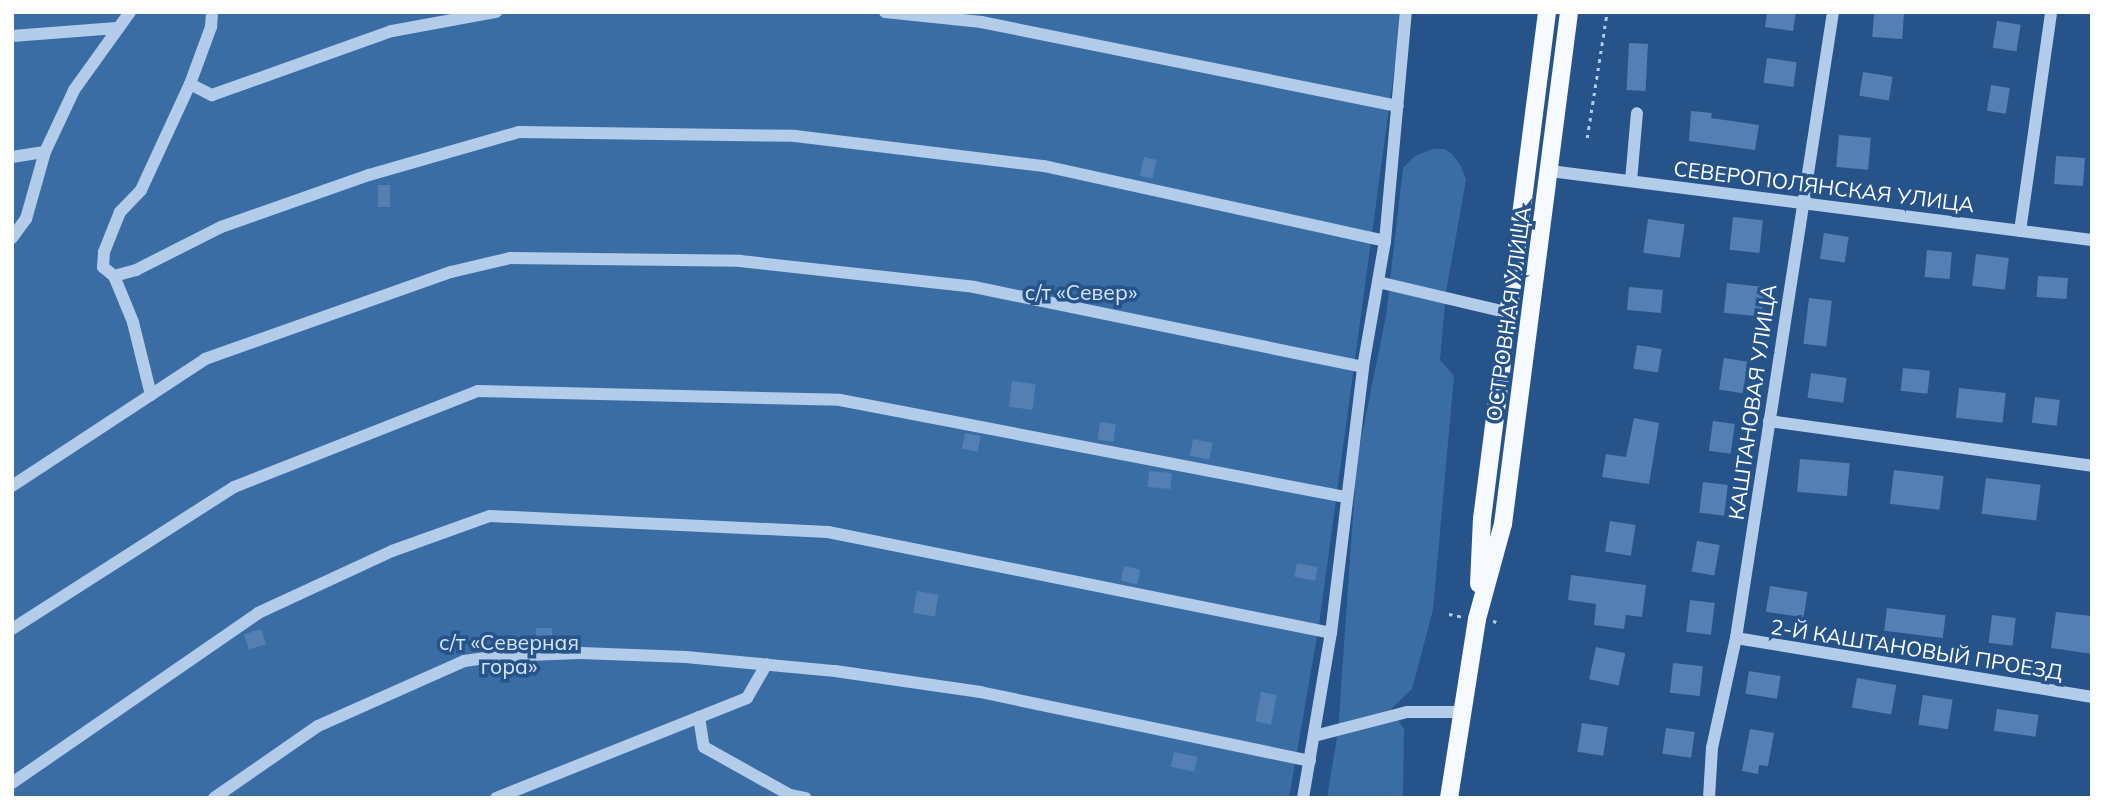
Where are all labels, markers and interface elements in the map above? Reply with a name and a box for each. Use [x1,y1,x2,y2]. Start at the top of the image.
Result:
street label: СЕВЕРОПОЛЯНСКАЯ УЛИЦА [1672,155,1976,217]
street label: ОСТРОВНАЯ УЛИЦА [1480,205,1536,423]
park label: с/т «Север» [1025,279,1137,305]
street label: КАШТАНОВАЯ УЛИЦА [1723,283,1781,521]
street label: 2-Й КАШТАНОВЫЙ ПРОЕЗД [1769,613,2065,685]
park label: с/т «Северная гора» [439,629,579,679]

